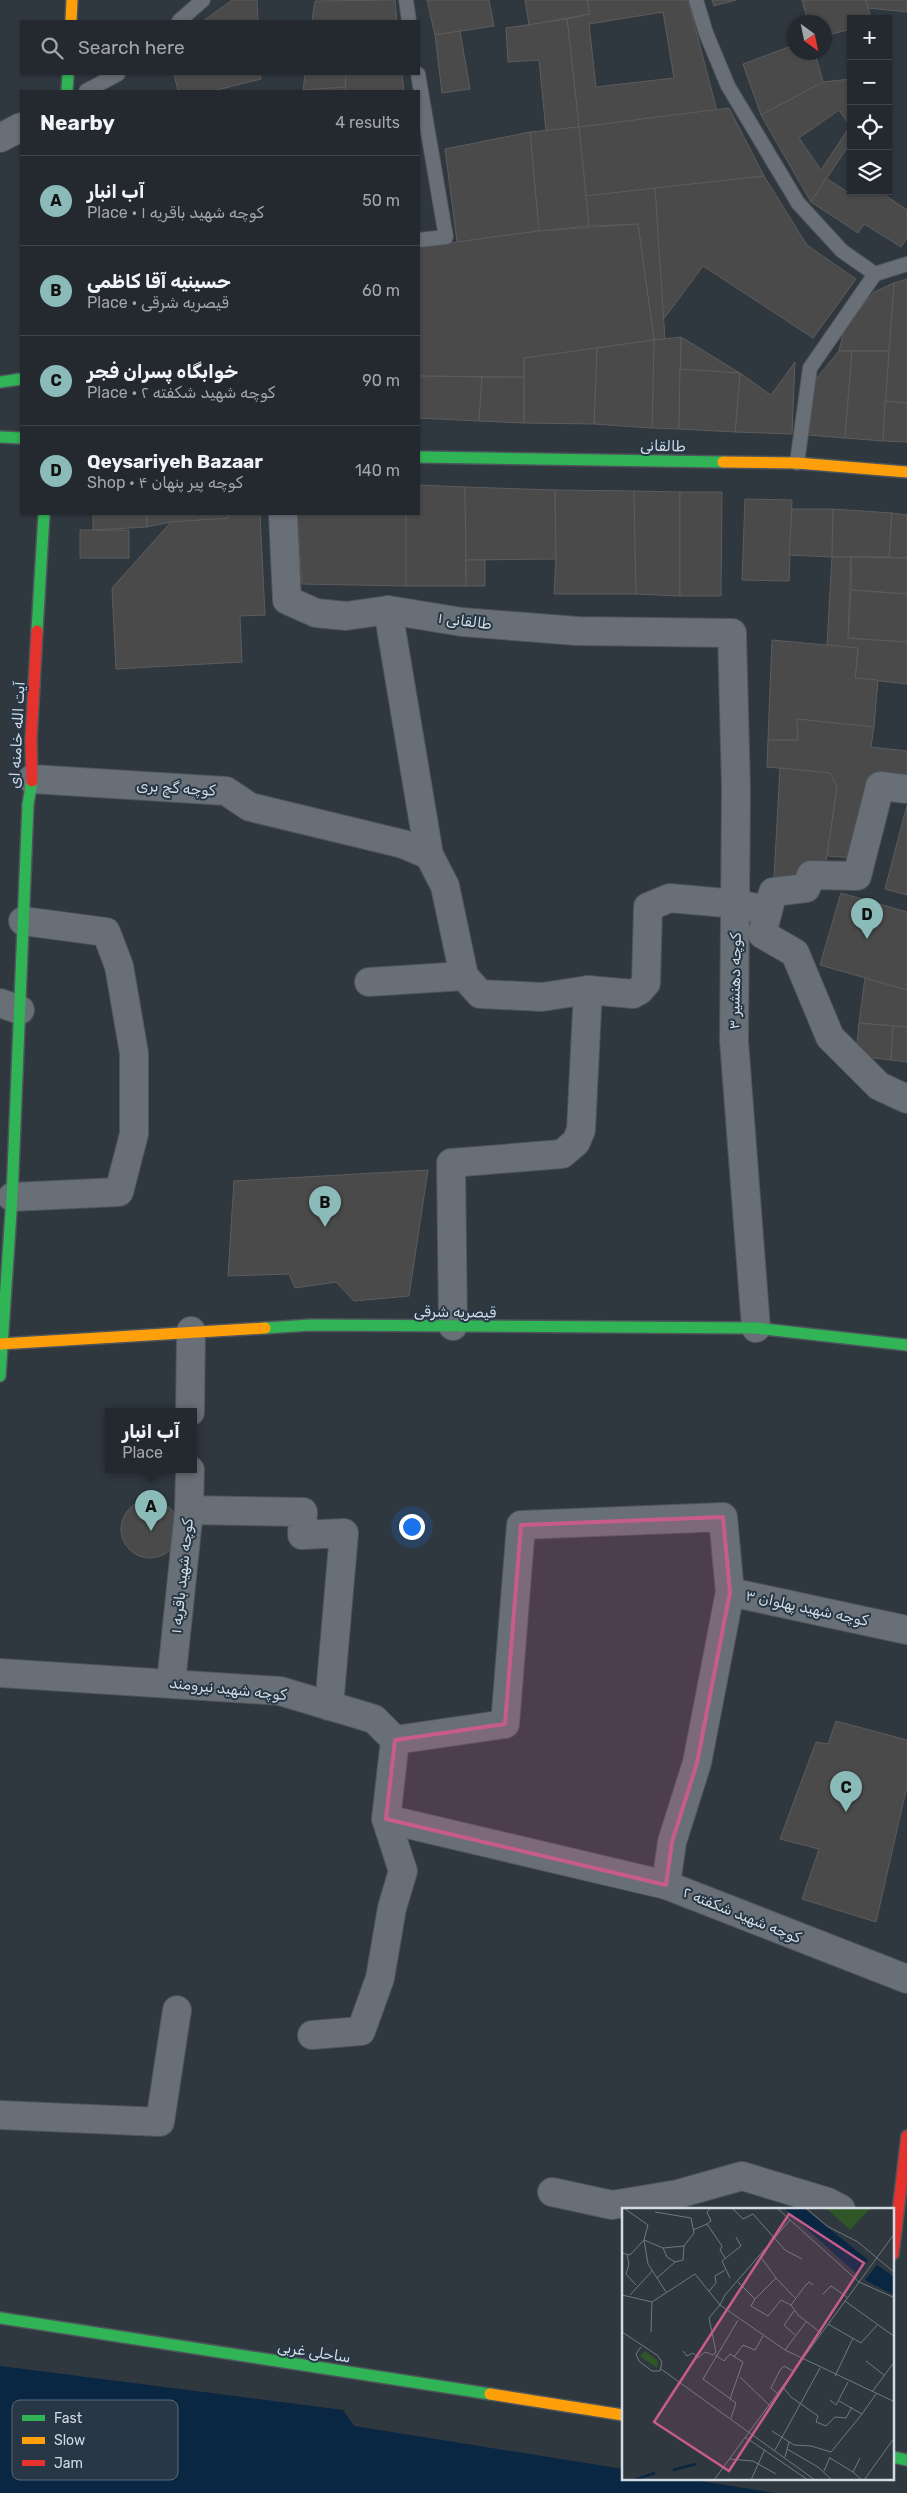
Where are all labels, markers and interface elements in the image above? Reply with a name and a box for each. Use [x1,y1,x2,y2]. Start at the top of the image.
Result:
north arrow [787,15,832,60]
map controls [847,15,892,195]
button: + [847,15,892,60]
search box [20,20,420,75]
icon: search [38,34,66,62]
text: Search here [78,36,185,59]
button: − [847,60,892,105]
button: locate [847,105,892,150]
text: Nearby [40,110,115,135]
text: 4 results [335,113,400,132]
button: layers [847,150,892,195]
text: آب انبار [87,180,145,203]
text: A [50,191,62,210]
text: 50 m [362,191,400,210]
text: Place · کوچه شهید باقریه ۱ [87,203,264,222]
text: حسینیه آقا کاظمی [87,270,231,293]
text: B [50,281,62,300]
text: 60 m [362,281,400,300]
text: Place · قیصریه شرقی [87,293,229,312]
text: خوابگاه پسران فجر [87,360,238,383]
text: C [50,371,62,390]
text: 90 m [362,371,400,390]
text: Place · کوچه شهید شکفته ۲ [87,383,275,402]
street label: طالقانی [640,437,686,455]
text: Qeysariyeh Bazaar [87,450,263,473]
text: D [50,461,62,480]
text: 140 m [355,461,400,480]
text: Shop · کوچه پیر پنهان ۴ [87,473,243,492]
street label: طالقانی ۱ [437,609,493,633]
street label: آیت الله خامنه ای [5,680,29,789]
street label: کوچه گچ بری [136,776,216,802]
pin: D [851,898,883,939]
street label: کوچه دهنشیر ۳ [725,932,745,1030]
pin: B [309,1186,341,1227]
street label: قیصریه شرقی [414,1302,496,1322]
popup [105,1408,197,1473]
text: آب انبار [122,1420,180,1443]
text: Place [122,1443,163,1462]
pin: A [135,1490,167,1531]
your location [399,1514,425,1540]
street label: کوچه شهید باقریه ۱ [167,1517,197,1634]
street label: کوچه شهید پهلوان ۳ [744,1586,870,1631]
street label: کوچه شهید نیرومند [168,1674,288,1705]
pin: C [830,1771,862,1812]
street label: کوچه شهید شکفته ۲ [680,1883,804,1947]
inset map [622,2208,894,2480]
street label: ساحلی غربی [276,2337,352,2367]
legend [12,2400,178,2480]
text: Fast [54,2410,83,2427]
text: Slow [54,2432,85,2449]
text: Jam [54,2455,83,2472]

